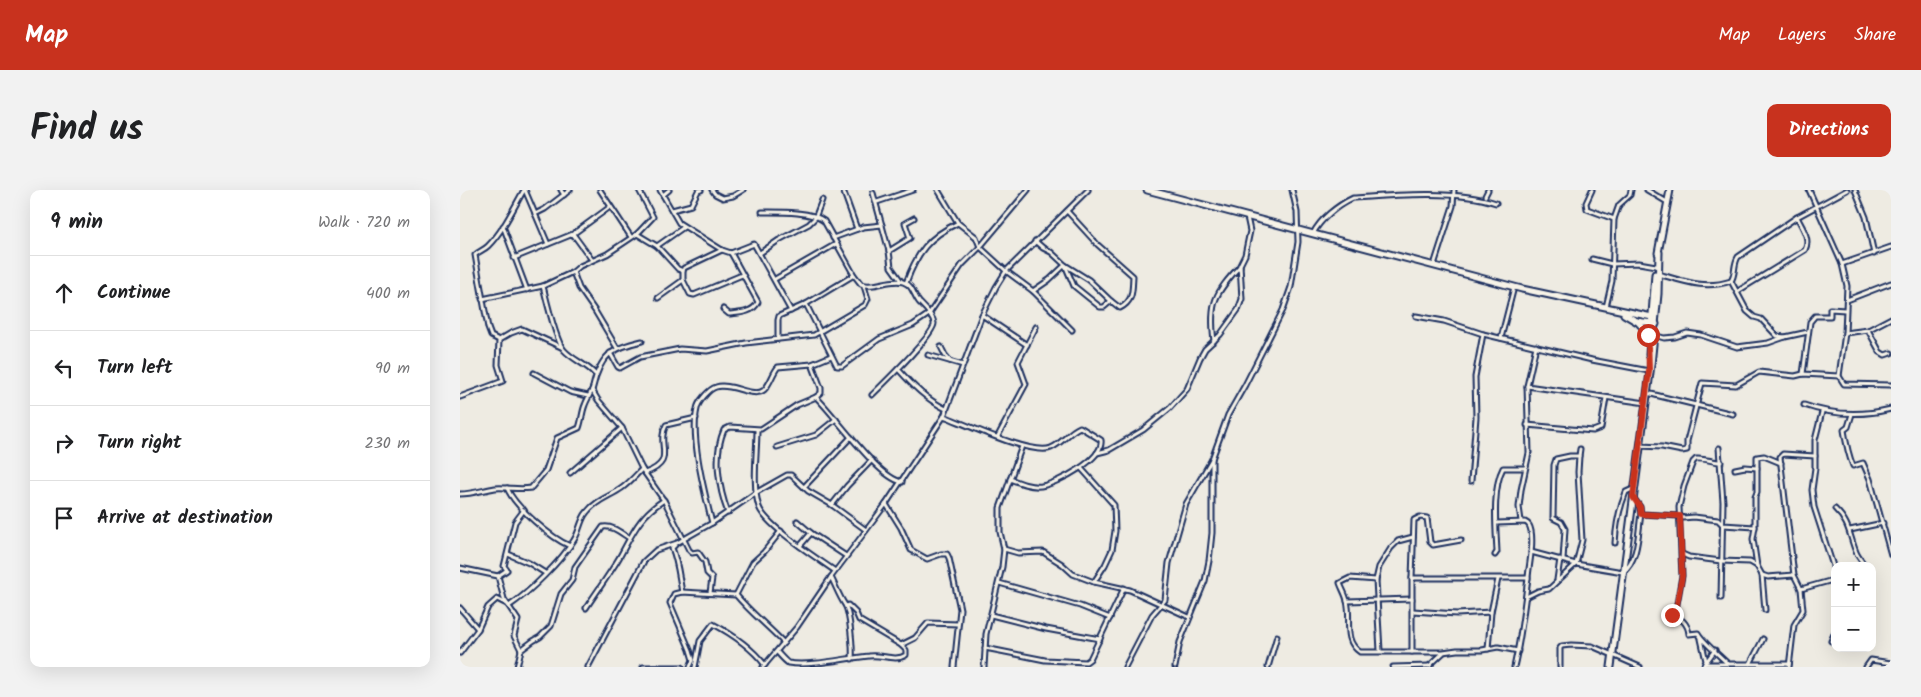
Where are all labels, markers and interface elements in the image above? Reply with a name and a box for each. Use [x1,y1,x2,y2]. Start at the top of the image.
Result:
text: Map [25,16,68,55]
text: Map [1719,21,1750,50]
text: Layers [1778,21,1826,50]
text: Share [1854,21,1896,50]
text: Find us [30,102,143,158]
button: Directions [1767,104,1891,157]
text: 9 min [50,206,103,239]
text: Walk · 720 m [318,210,410,235]
text: Continue [97,278,170,308]
icon: ahead [50,279,78,307]
text: 400 m [366,281,410,306]
route start [1637,324,1660,347]
text: Turn left [97,353,172,383]
icon: left [50,354,78,382]
text: 90 m [375,356,410,381]
text: Turn right [97,428,182,458]
icon: right [50,429,78,457]
text: 230 m [364,431,410,456]
text: Arrive at destination [97,503,273,533]
icon: arrive [50,504,78,532]
map controls [1831,562,1876,652]
button: + [1831,562,1876,607]
route end [1661,604,1684,627]
button: − [1831,607,1876,652]

